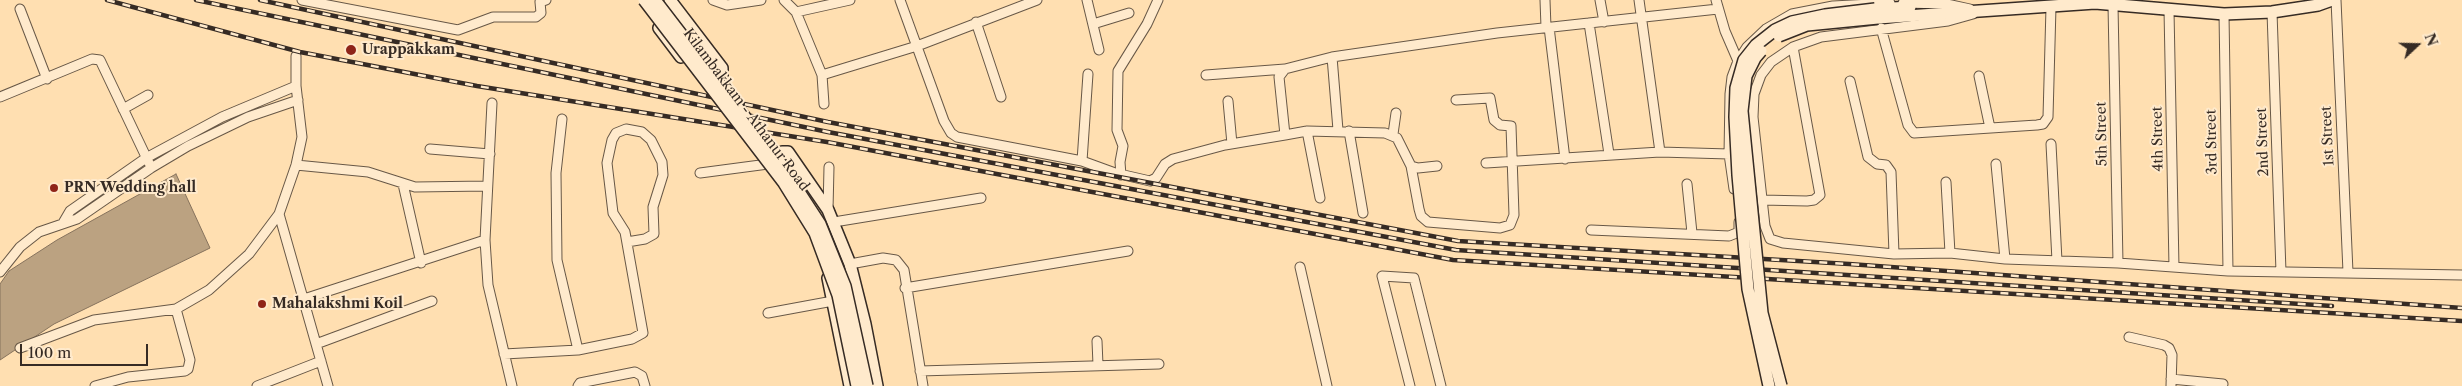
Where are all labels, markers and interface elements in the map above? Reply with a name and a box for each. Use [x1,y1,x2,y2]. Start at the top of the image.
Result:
north arrow [2392,20,2442,70]
street label: Kilambakkam - Athanur Road [680,26,812,194]
text: N [2420,31,2442,49]
place label: Urappakkam [362,42,455,58]
marker: Urappakkam [344,43,358,57]
street label: 5th Street [2093,101,2111,167]
street label: 1st Street [2318,105,2338,167]
street label: 4th Street [2149,106,2167,172]
street label: 2nd Street [2253,107,2273,177]
street label: 3rd Street [2203,109,2221,175]
place label: PRN Wedding hall [64,180,196,196]
marker: PRN Wedding hall [48,182,60,194]
place label: Mahalakshmi Koil [272,296,403,312]
marker: Mahalakshmi Koil [256,298,268,310]
scale bar [22,334,150,366]
text: 100 m [28,343,71,362]

